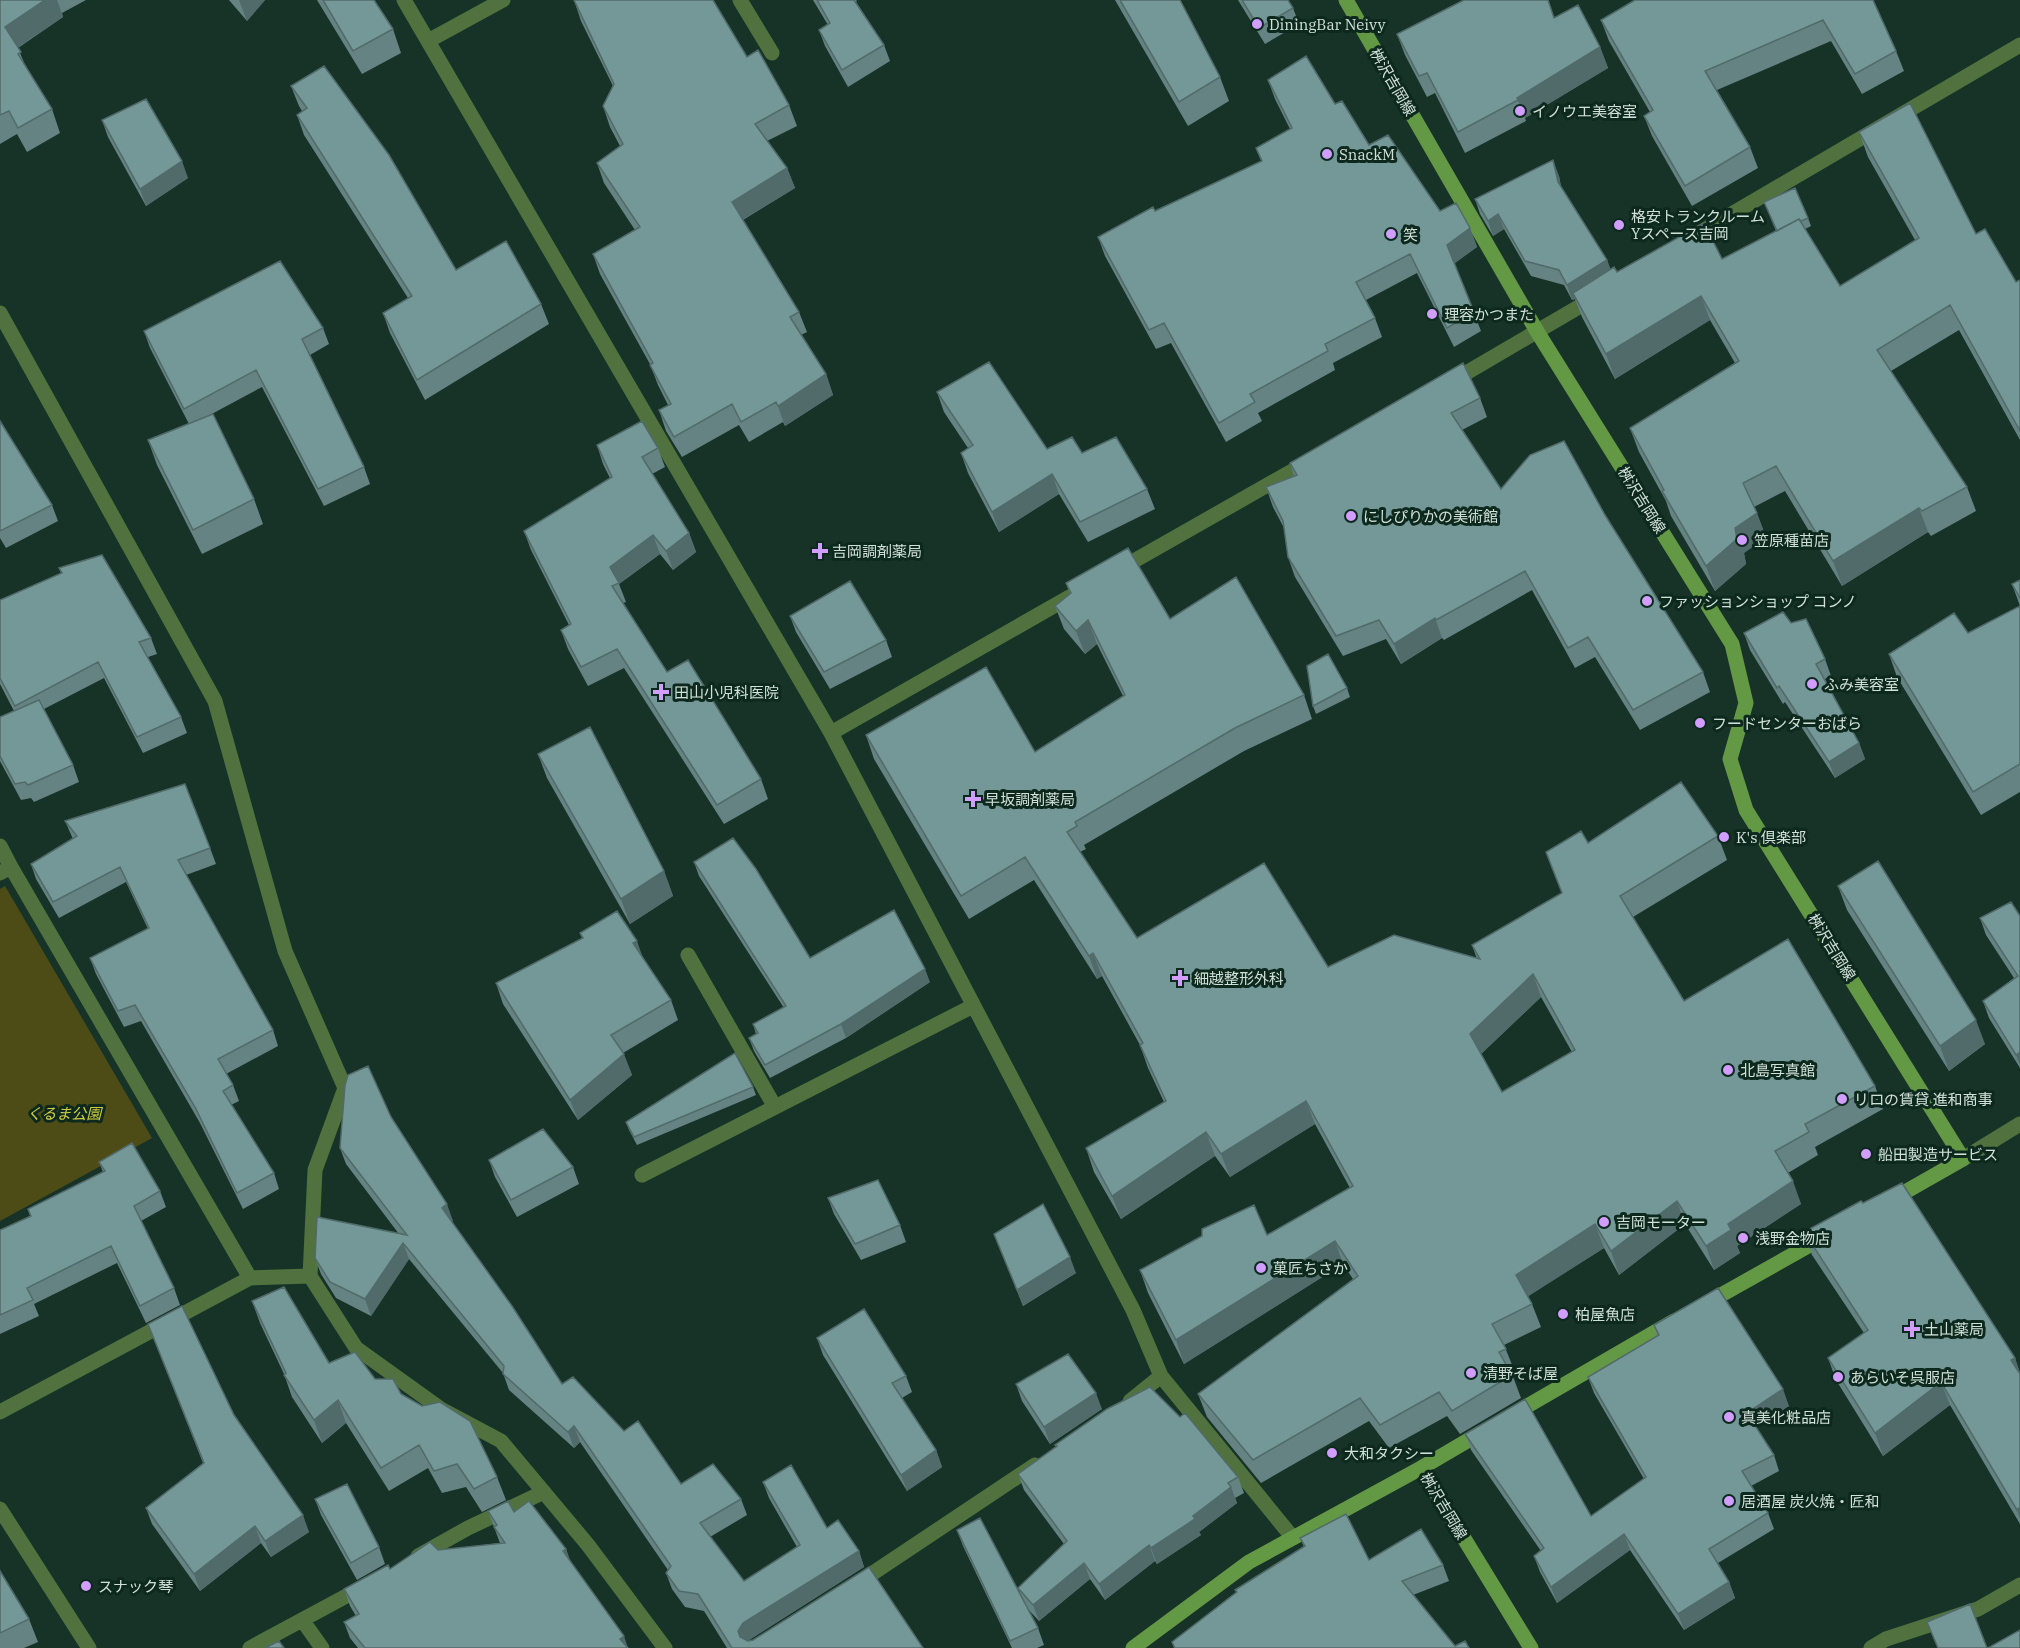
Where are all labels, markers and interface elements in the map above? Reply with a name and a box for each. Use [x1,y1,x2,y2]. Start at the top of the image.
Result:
place label: DiningBar Neivy [1269,15,1386,34]
marker: DiningBar Neivy [1250,17,1264,31]
street label: 桝沢吉岡線 [1366,45,1420,119]
place label: イノウエ美容室 [1532,102,1637,121]
marker: イノウエ美容室 [1513,104,1527,118]
place label: SnackM [1339,145,1395,164]
marker: SnackM [1320,147,1334,161]
place label: 格安トランクルーム Yスペース吉岡 [1631,207,1765,243]
marker: 格安トランクルーム Yスペース吉岡 [1612,218,1626,232]
place label: 笑 [1403,225,1418,244]
marker: 笑 [1384,227,1398,241]
place label: 理容かつまた [1444,305,1534,324]
marker: 理容かつまた [1425,307,1439,321]
street label: 桝沢吉岡線 [1614,463,1670,537]
place label: にしぴりかの美術館 [1363,507,1498,526]
marker: にしぴりかの美術館 [1344,509,1358,523]
place label: 笠原種苗店 [1754,531,1829,550]
marker: 笠原種苗店 [1735,533,1749,547]
place label: 吉岡調剤薬局 [832,542,922,561]
marker: 吉岡調剤薬局 [813,544,827,558]
place label: ファッションショップ コンノ [1659,592,1857,611]
marker: ファッションショップ コンノ [1640,594,1654,608]
place label: ふみ美容室 [1824,675,1899,694]
marker: ふみ美容室 [1805,677,1819,691]
marker: 田山小児科医院 [652,683,670,701]
place label: 田山小児科医院 [674,683,779,702]
place label: フードセンターおばら [1712,714,1862,733]
marker: フードセンターおばら [1693,716,1707,730]
place label: 早坂調剤薬局 [985,790,1075,809]
marker: 早坂調剤薬局 [966,792,980,806]
place label: K's 倶楽部 [1736,828,1806,847]
marker: K's 倶楽部 [1717,830,1731,844]
street label: 桝沢吉岡線 [1804,910,1860,984]
marker: 細越整形外科 [1171,969,1189,987]
place label: 細越整形外科 [1194,969,1284,988]
place label: 北島写真館 [1740,1061,1815,1080]
marker: 北島写真館 [1721,1063,1735,1077]
place label: リロの賃貸 進和商事 [1854,1090,1992,1109]
marker: リロの賃貸 進和商事 [1835,1092,1849,1106]
park label: くるま公園 [27,1104,103,1123]
place label: 船田製造サービス [1878,1145,1998,1164]
marker: 船田製造サービス [1859,1147,1873,1161]
place label: 吉岡モーター [1616,1213,1706,1232]
marker: 吉岡モーター [1597,1215,1611,1229]
place label: 浅野金物店 [1755,1229,1830,1248]
marker: 浅野金物店 [1736,1231,1750,1245]
place label: 菓匠ちさか [1273,1259,1348,1278]
marker: 菓匠ちさか [1254,1261,1268,1275]
place label: 柏屋魚店 [1575,1305,1635,1324]
marker: 柏屋魚店 [1556,1307,1570,1321]
place label: 土山薬局 [1924,1320,1984,1339]
marker: 土山薬局 [1905,1322,1919,1336]
place label: 清野そば屋 [1483,1364,1558,1383]
marker: 清野そば屋 [1464,1366,1478,1380]
place label: あらいそ呉服店 [1850,1368,1955,1387]
marker: あらいそ呉服店 [1831,1370,1845,1384]
place label: 真美化粧品店 [1741,1408,1831,1427]
marker: 真美化粧品店 [1722,1410,1736,1424]
place label: 大和タクシー [1344,1444,1434,1463]
marker: 大和タクシー [1325,1446,1339,1460]
street label: 桝沢吉岡線 [1417,1469,1471,1543]
place label: 居酒屋 炭火焼・匠和 [1741,1492,1879,1511]
marker: 居酒屋 炭火焼・匠和 [1722,1494,1736,1508]
place label: スナック琴 [98,1577,174,1596]
marker: スナック琴 [79,1579,93,1593]

